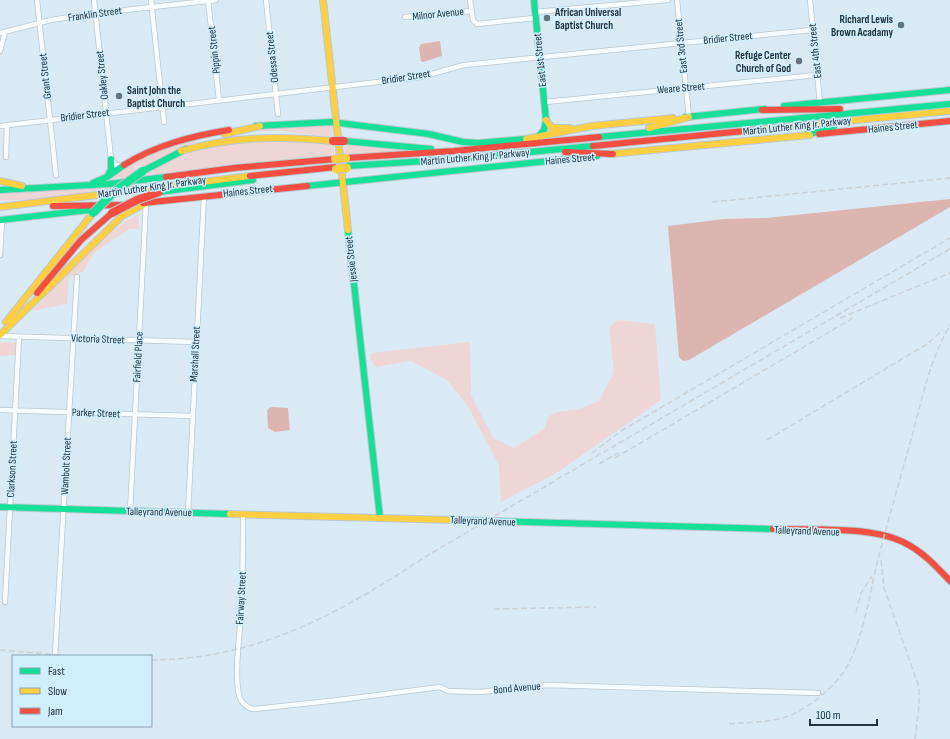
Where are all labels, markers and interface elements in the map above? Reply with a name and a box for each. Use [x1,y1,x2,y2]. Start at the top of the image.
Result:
street label: Franklin Street [67,4,123,24]
street label: Milnor Avenue [412,5,464,23]
place label: African Universal Baptist Church [554,6,621,32]
marker: African Universal Baptist Church [542,13,552,23]
place label: Richard Lewis Brown Acadamy [831,13,893,39]
street label: East 3rd Street [672,17,690,74]
marker: Richard Lewis Brown Acadamy [896,20,906,30]
street label: East 4th Street [806,22,824,79]
street label: Pippin Street [205,25,223,74]
street label: Bridier Street [703,29,754,47]
street label: Odessa Street [263,30,281,83]
street label: East 1st Street [531,32,549,87]
street label: Oakley Street [93,49,111,100]
place label: Refuge Center Church of God [735,49,792,75]
street label: Grant Street [36,52,54,99]
marker: Refuge Center Church of God [794,56,804,66]
street label: Bridier Street [381,67,432,87]
street label: Weare Street [657,79,706,97]
place label: Saint John the Baptist Church [127,84,185,110]
marker: Saint John the Baptist Church [114,91,124,101]
street label: Bridier Street [60,105,111,124]
street label: Martin Luther King Jr. Parkway [742,114,853,138]
street label: Haines Street [867,118,919,136]
street label: Martin Luther King Jr. Parkway [420,146,531,168]
street label: Haines Street [545,150,596,168]
street label: Martin Luther King Jr. Parkway [97,173,208,201]
street label: Haines Street [222,182,274,200]
street label: Jessie Street [342,235,360,283]
street label: Marshall Street [187,325,203,382]
street label: Fairfield Place [130,331,146,383]
street label: Victoria Street [71,332,126,346]
street label: Parker Street [72,406,121,420]
street label: Wambolt Street [58,436,74,495]
street label: Clarkson Street [4,440,20,498]
street label: Talleyrand Avenue [126,505,192,519]
street label: Talleyrand Avenue [450,513,516,529]
street label: Talleyrand Avenue [774,523,840,539]
street label: Fairway Street [233,571,249,625]
legend [12,655,152,727]
text: Fast [48,664,65,679]
street label: Bond Avenue [493,679,541,697]
text: Slow [48,684,67,699]
scale bar [810,701,877,727]
text: Jam [47,704,63,719]
text: 100 m [816,708,841,723]

